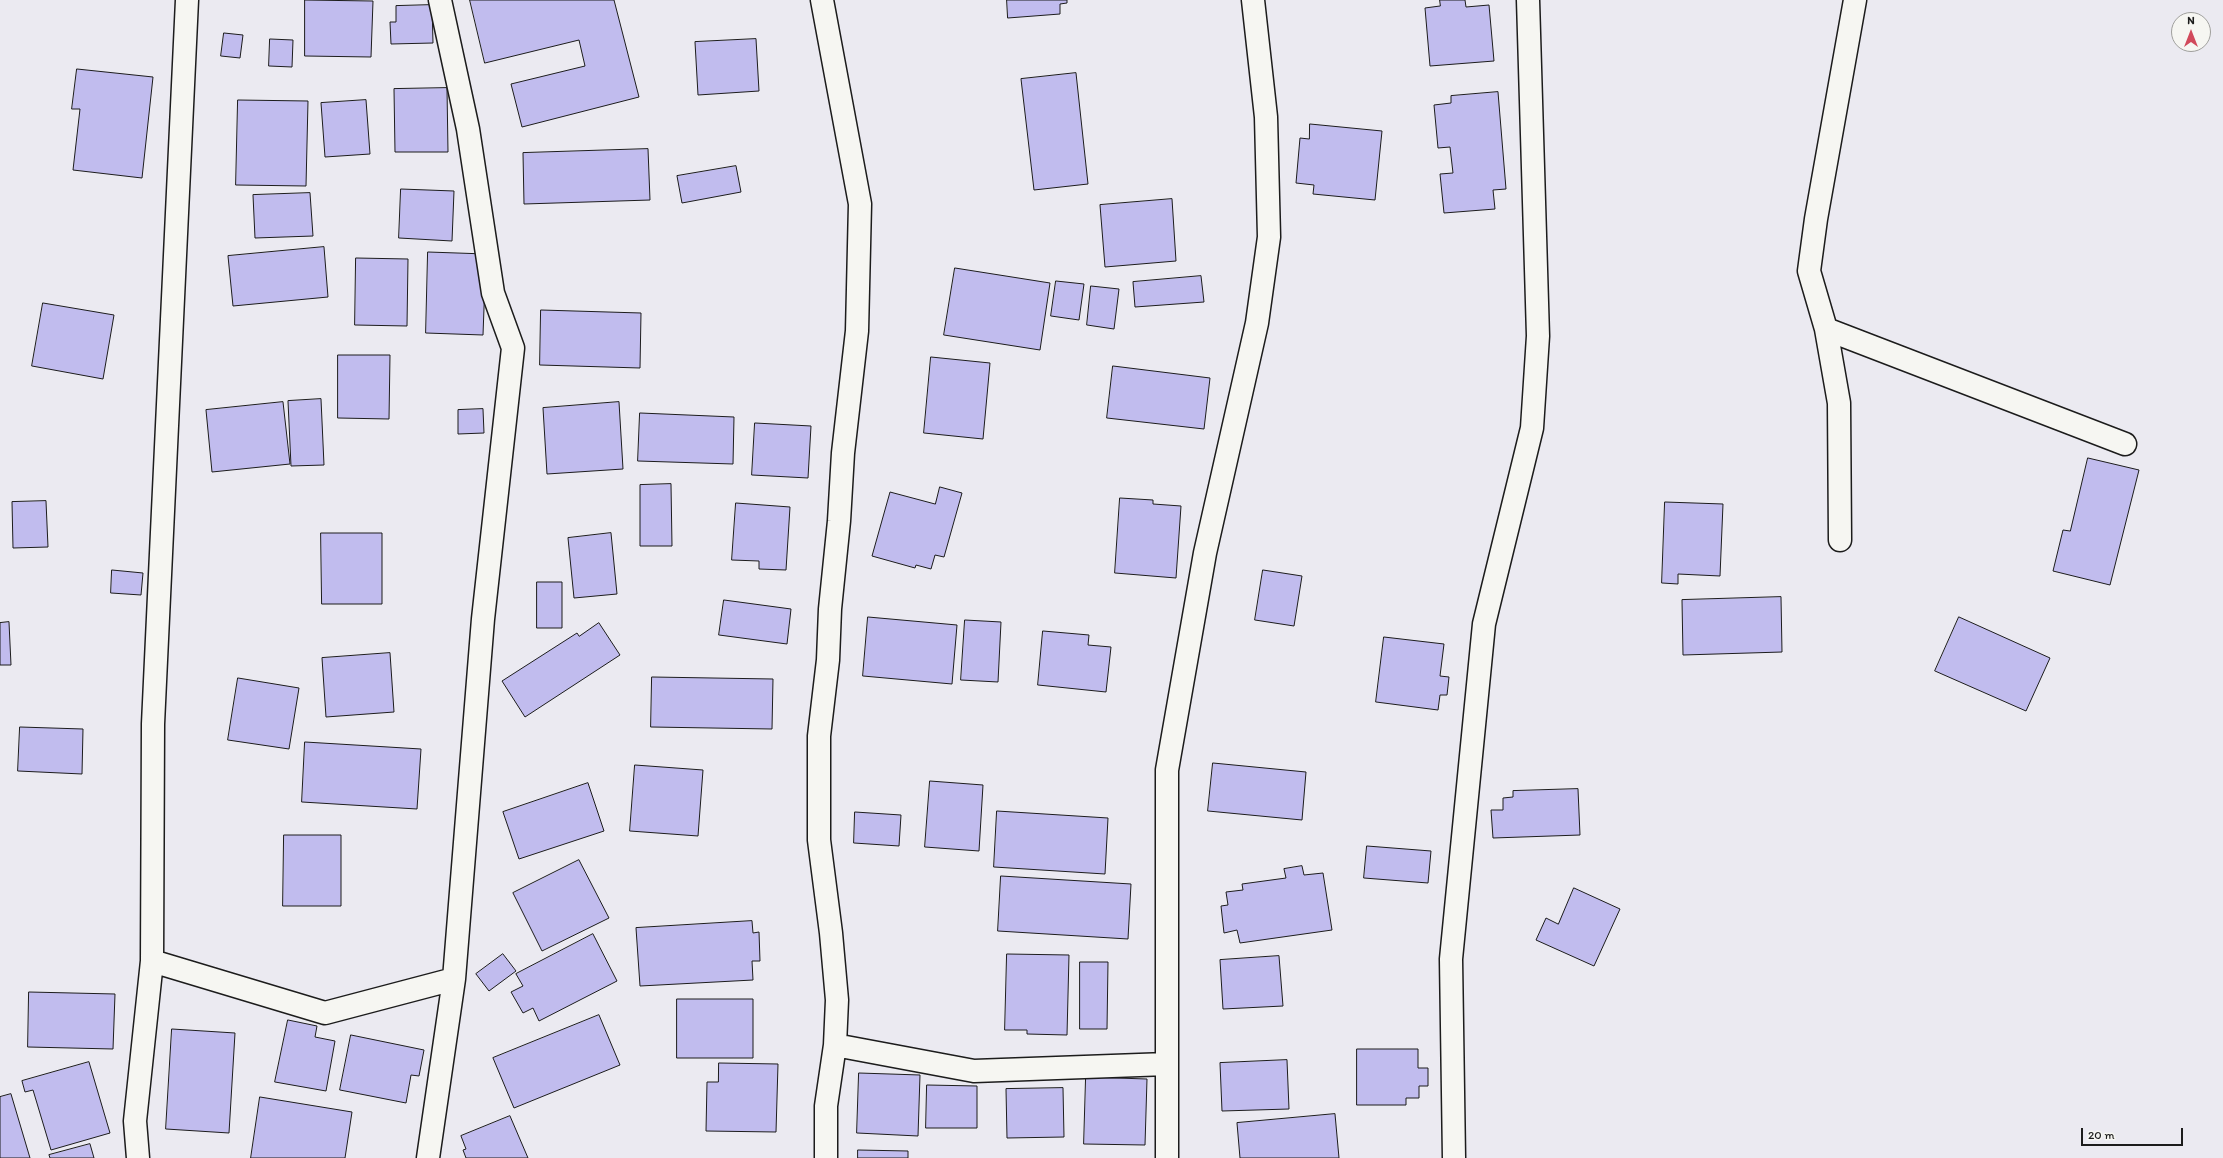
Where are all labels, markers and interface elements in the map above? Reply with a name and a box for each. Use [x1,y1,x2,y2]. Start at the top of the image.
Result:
north arrow [2171,12,2211,52]
text: N [2187,14,2195,27]
scale bar [2083,1120,2185,1146]
text: 20 m [2088,1128,2115,1142]

